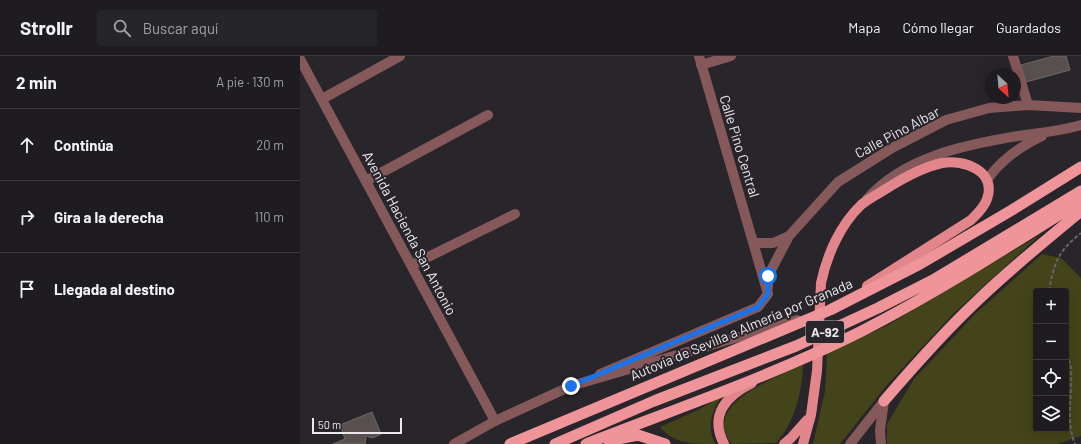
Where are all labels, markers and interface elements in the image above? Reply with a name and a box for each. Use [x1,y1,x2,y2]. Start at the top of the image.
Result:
search box [97,10,377,46]
text: Strollr [20,16,73,39]
icon: search [111,17,133,39]
text: Buscar aquí [143,19,218,37]
text: Mapa [848,19,880,36]
text: Cómo llegar [902,19,974,36]
text: Guardados [996,19,1061,36]
north arrow [985,68,1021,104]
text: 2 min [16,72,57,92]
text: A pie · 130 m [216,74,284,90]
street label: Calle Pino Central [716,93,764,199]
street label: Calle Pino Albar [852,103,942,161]
icon: ahead [16,134,38,156]
text: Continúa [54,136,114,154]
text: 20 m [256,137,284,153]
street label: Avenida Hacienda San Antonio [359,148,461,318]
icon: right [16,206,38,228]
text: Gira a la derecha [54,208,164,226]
text: 110 m [254,209,284,225]
route start [759,267,777,285]
street label: Autovía de Sevilla a Almería por Granada [627,274,855,384]
icon: arrive [16,278,38,300]
text: Llegada al destino [54,280,175,298]
map controls [1033,288,1069,432]
button: + [1033,288,1069,324]
road number: A-92 [806,321,844,343]
button: − [1033,324,1069,360]
button: locate [1033,360,1069,396]
route end [562,377,580,395]
button: layers [1033,396,1069,432]
scale bar [312,416,402,435]
text: 50 m [318,418,341,431]

